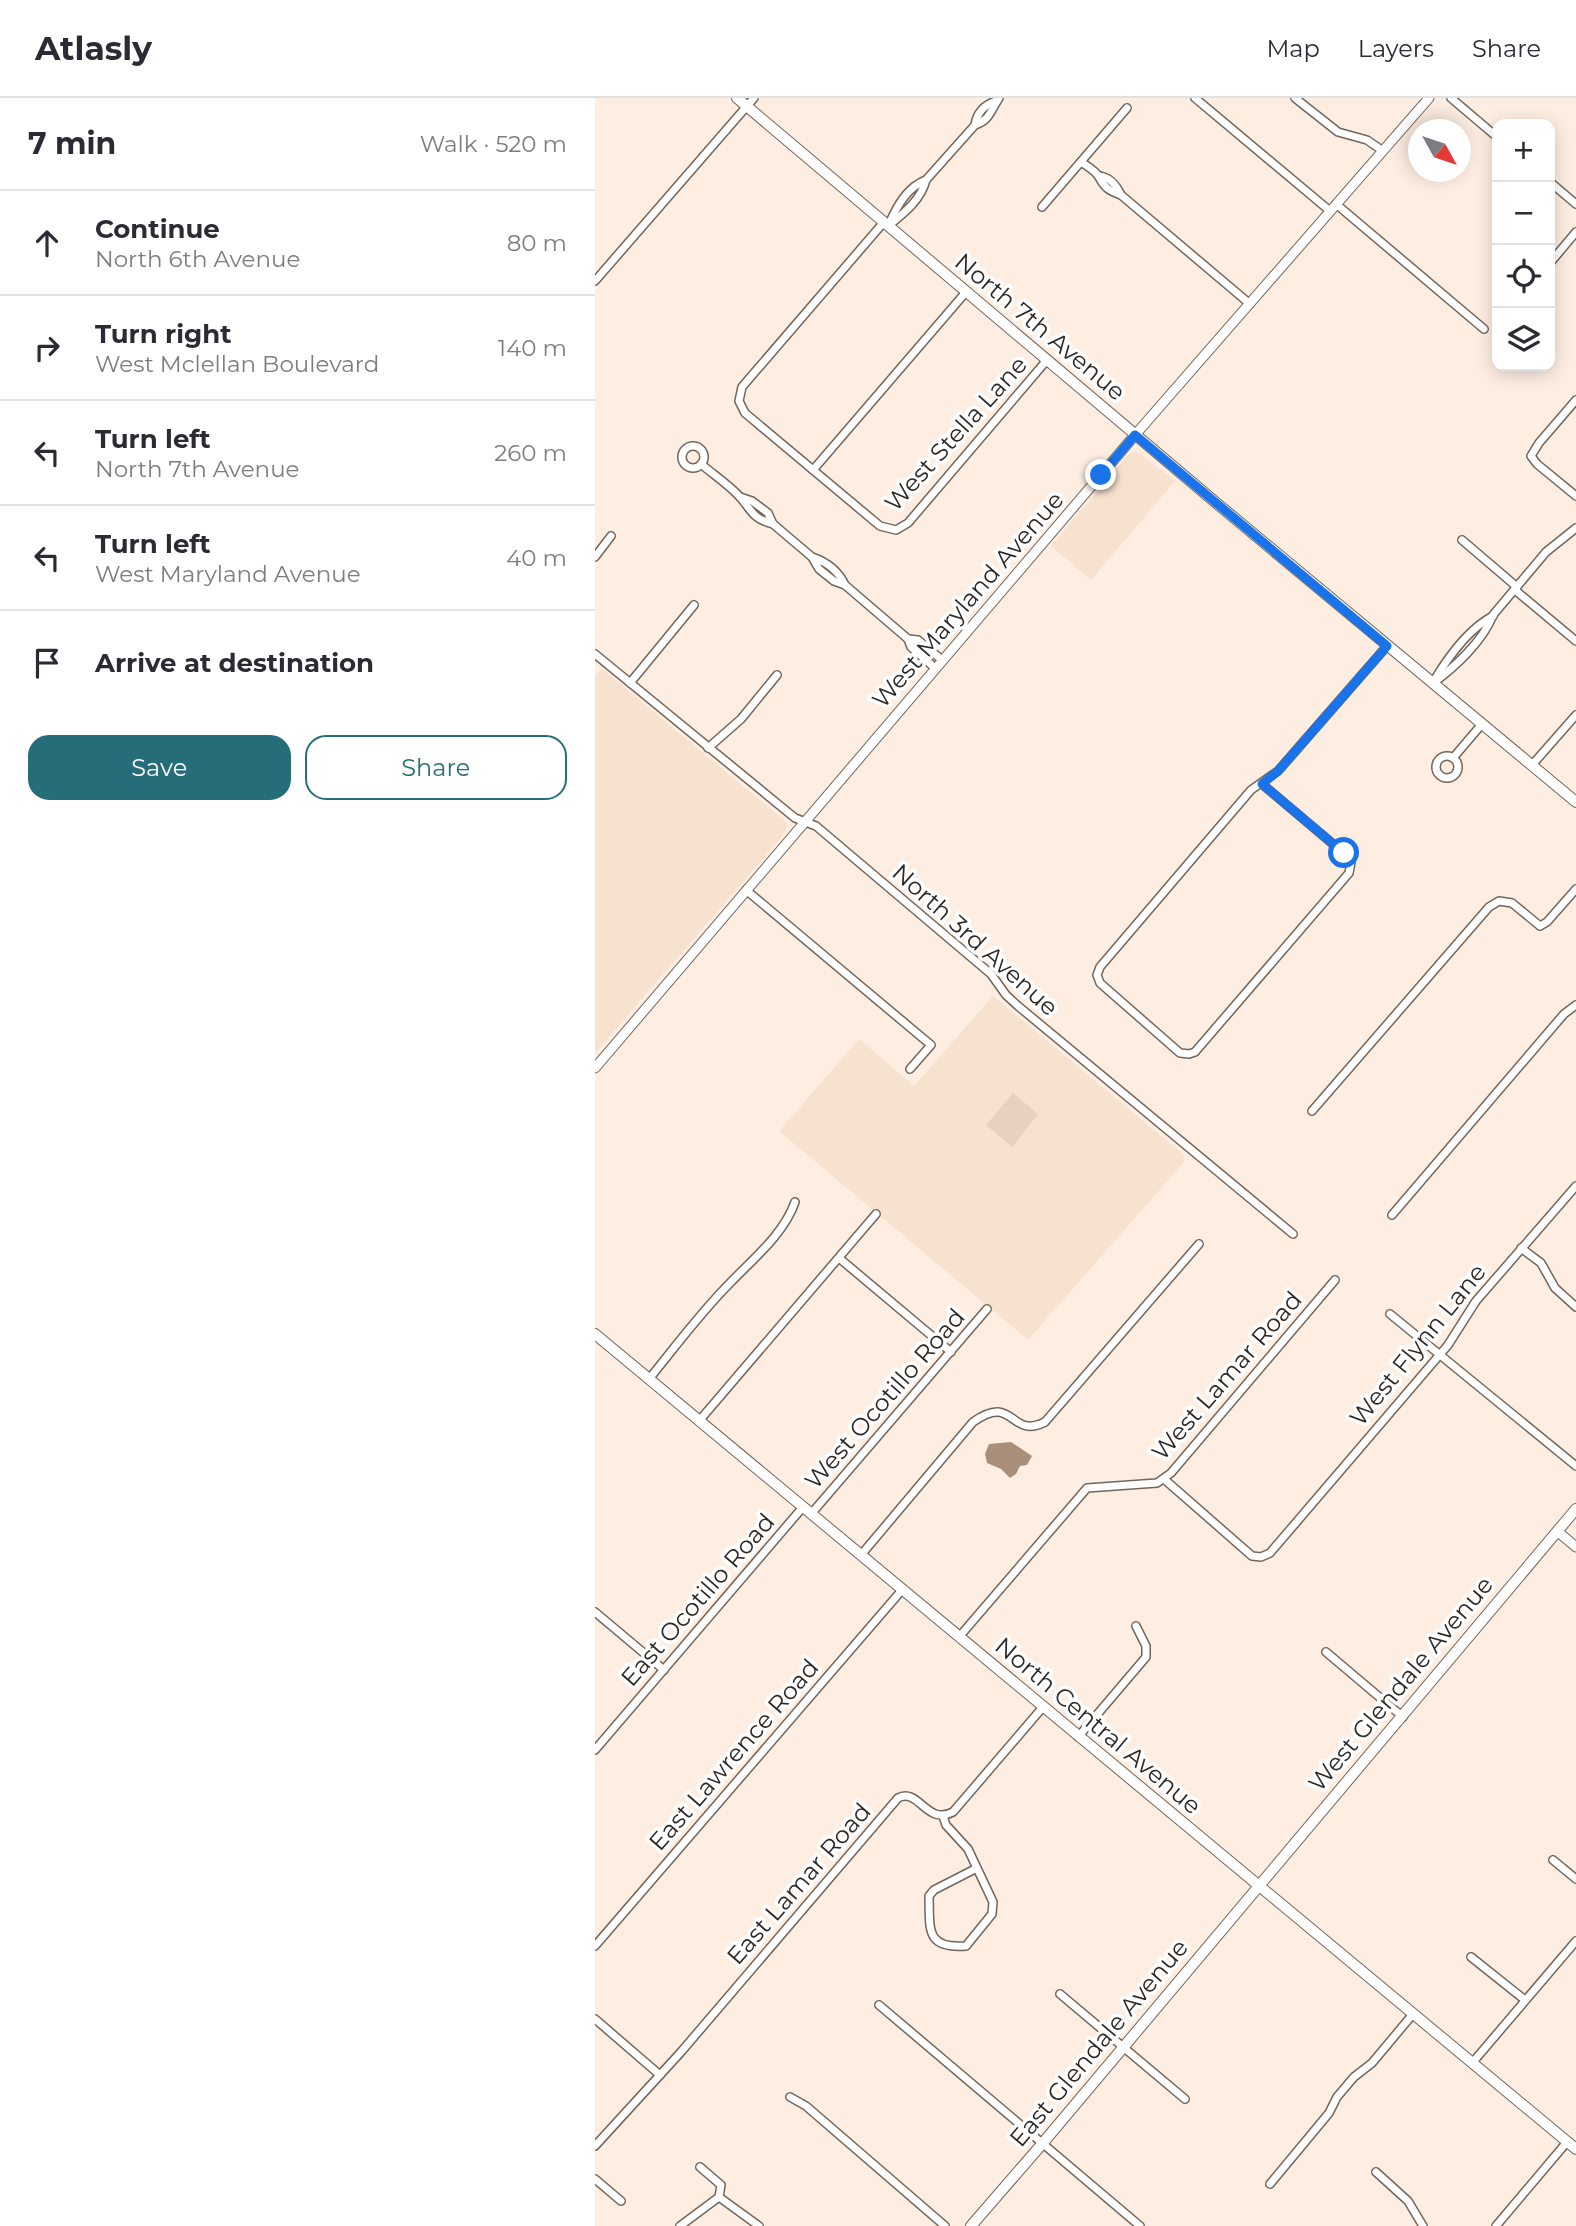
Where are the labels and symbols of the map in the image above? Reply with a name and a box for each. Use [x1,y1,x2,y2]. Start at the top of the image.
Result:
north arrow [1408,119,1471,182]
street label: North 7th Avenue [949,247,1131,406]
street label: West Stella Lane [878,350,1033,517]
route end [1085,459,1116,490]
street label: West Maryland Avenue [866,486,1069,714]
route start [1328,837,1359,868]
street label: North 3rd Avenue [887,858,1064,1022]
street label: West Flynn Lane [1343,1258,1492,1431]
street label: West Lamar Road [1145,1285,1308,1466]
street label: West Ocotillo Road [798,1303,971,1495]
street label: East Ocotillo Road [615,1507,781,1692]
street label: West Glendale Avenue [1302,1570,1499,1797]
street label: North Central Avenue [989,1631,1207,1820]
street label: East Lawrence Road [643,1653,825,1856]
street label: East Lamar Road [721,1797,877,1970]
street label: East Glendale Avenue [1003,1933,1194,2152]

